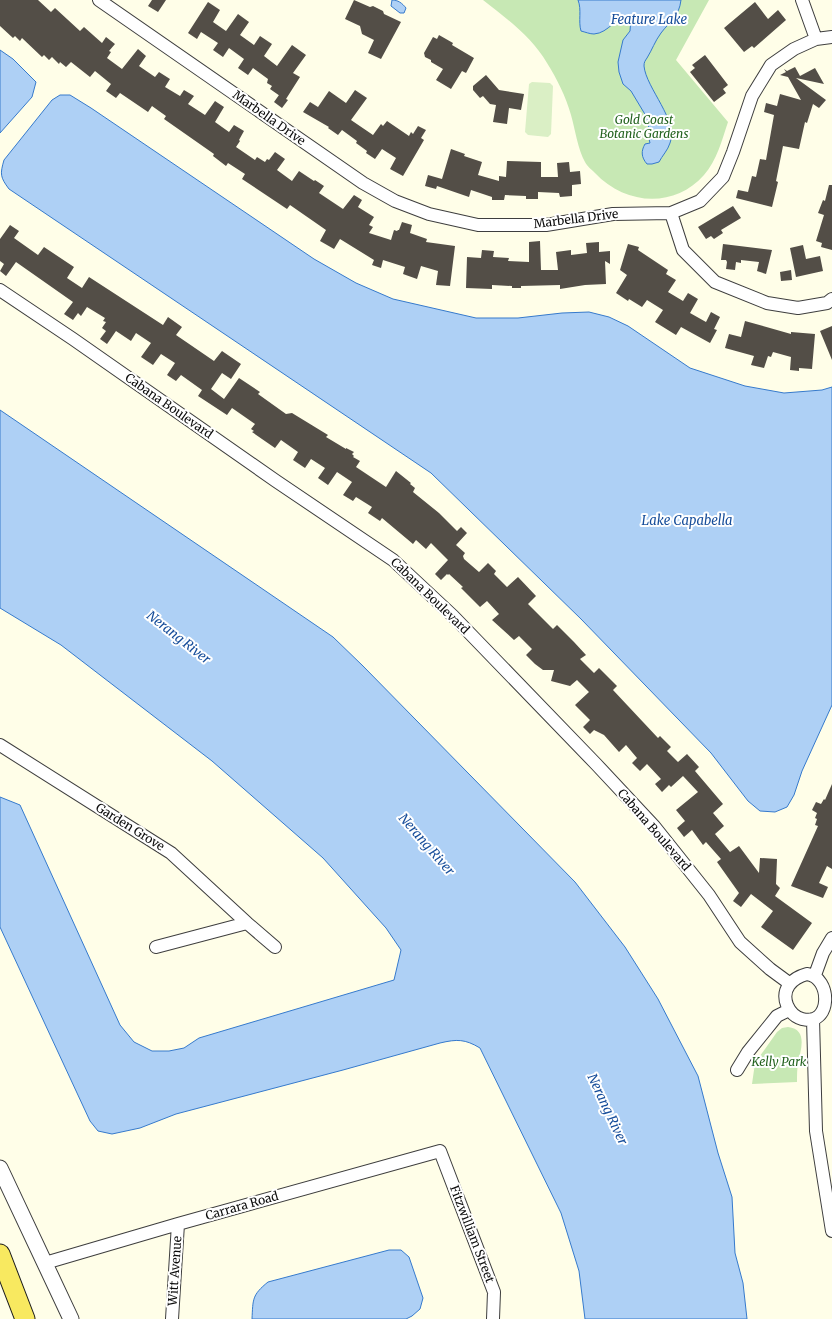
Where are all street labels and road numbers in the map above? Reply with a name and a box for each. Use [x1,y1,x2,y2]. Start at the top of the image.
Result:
street label: Marbella Drive [230,87,308,148]
street label: Marbella Drive [533,206,619,231]
street label: Cabana Boulevard [123,370,216,441]
street label: Cabana Boulevard [388,554,473,637]
street label: Cabana Boulevard [615,786,694,874]
street label: Garden Grove [93,800,167,854]
street label: Fitzwilliam Street [447,1183,498,1285]
street label: Carrara Road [204,1188,280,1223]
street label: Witt Avenue [165,1236,184,1307]

